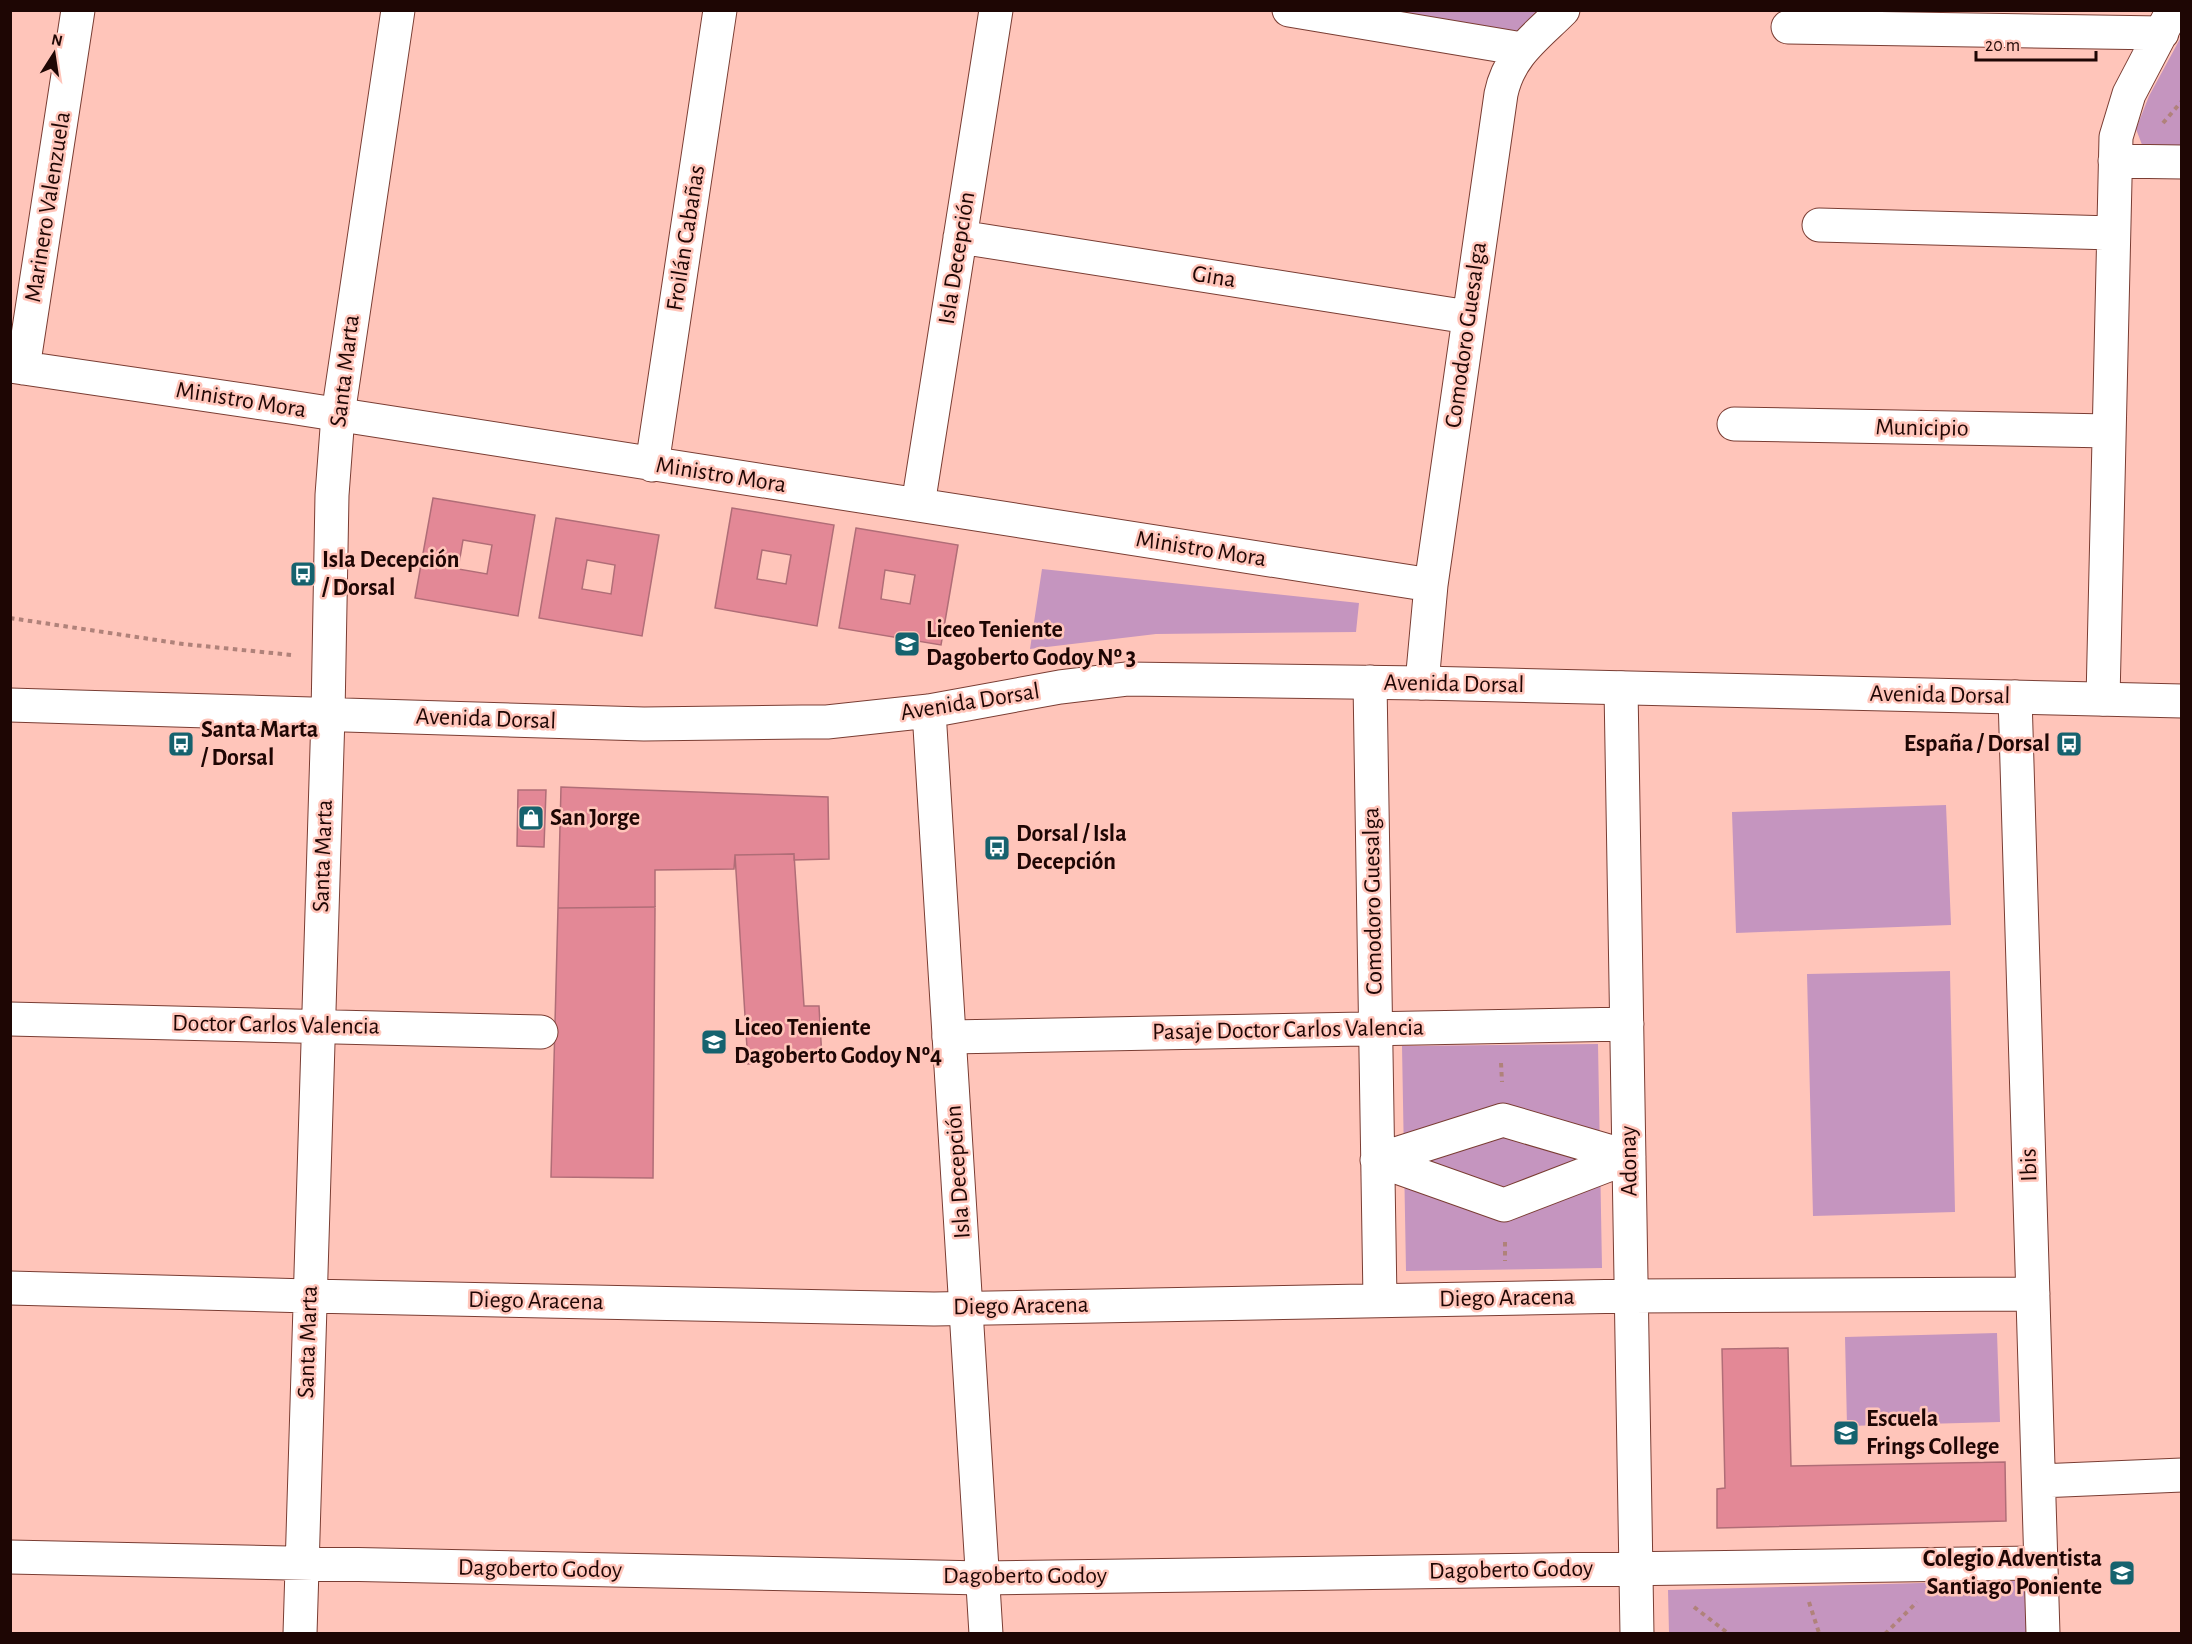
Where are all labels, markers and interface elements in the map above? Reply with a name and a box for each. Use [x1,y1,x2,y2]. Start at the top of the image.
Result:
north arrow [24,24,84,84]
scale bar [1976,24,2096,62]
text: N [50,31,64,49]
text: 20 m [1985,37,2020,55]
street label: Marinero Valenzuela [21,110,75,304]
street label: Froilán Cabañas [663,163,709,313]
street label: Isla Decepción [935,190,979,326]
street label: Comodoro Guesalga [1441,240,1491,430]
street label: Gina [1191,262,1237,292]
street label: Santa Marta [326,314,364,428]
street label: Ministro Mora [174,378,308,422]
street label: Municipio [1875,415,1969,441]
street label: Ministro Mora [654,453,788,497]
street label: Ministro Mora [1134,527,1268,571]
place label: Isla Decepción / Dorsal [321,548,459,600]
bus stop icon: Isla Decepción / Dorsal [288,559,318,589]
place label: Liceo Teniente Dagoberto Godoy Nº 3 [926,618,1136,670]
school or university icon: Liceo Teniente Dagoberto Godoy Nº 3 [892,629,922,659]
street label: Avenida Dorsal [1383,671,1525,697]
street label: Avenida Dorsal [899,679,1041,725]
street label: Avenida Dorsal [1869,682,2011,708]
street label: Avenida Dorsal [415,705,557,733]
place label: Santa Marta / Dorsal [200,718,318,770]
bus stop icon: Santa Marta / Dorsal [166,729,196,759]
bus stop icon: España / Dorsal [2054,729,2084,759]
place label: España / Dorsal [1904,732,2050,756]
street label: Santa Marta [309,799,337,913]
shop icon: San Jorge [516,803,546,833]
place label: San Jorge [550,806,640,830]
street label: Comodoro Guesalga [1359,807,1387,995]
place label: Dorsal / Isla Decepción [1016,822,1127,874]
bus stop icon: Dorsal / Isla Decepción [982,833,1012,863]
street label: Doctor Carlos Valencia [172,1011,380,1039]
place label: Liceo Teniente Dagoberto Godoy Nº4 [734,1016,942,1068]
street label: Pasaje Doctor Carlos Valencia [1152,1016,1424,1044]
school or university icon: Liceo Teniente Dagoberto Godoy Nº4 [699,1027,729,1057]
street label: Isla Decepción [941,1104,975,1240]
street label: Adonay [1616,1125,1642,1197]
street label: Ibis [2016,1148,2042,1182]
street label: Santa Marta [294,1285,322,1399]
street label: Diego Aracena [1439,1285,1575,1311]
street label: Diego Aracena [468,1288,604,1314]
street label: Diego Aracena [953,1293,1089,1319]
place label: Escuela Frings College [1866,1407,1999,1459]
school or university icon: Escuela Frings College [1831,1418,1861,1448]
place label: Colegio Adventista Santiago Poniente [1923,1547,2102,1599]
street label: Dagoberto Godoy [458,1556,622,1582]
street label: Dagoberto Godoy [1429,1557,1593,1583]
school or university icon: Colegio Adventista Santiago Poniente [2107,1558,2137,1588]
street label: Dagoberto Godoy [943,1564,1107,1588]

